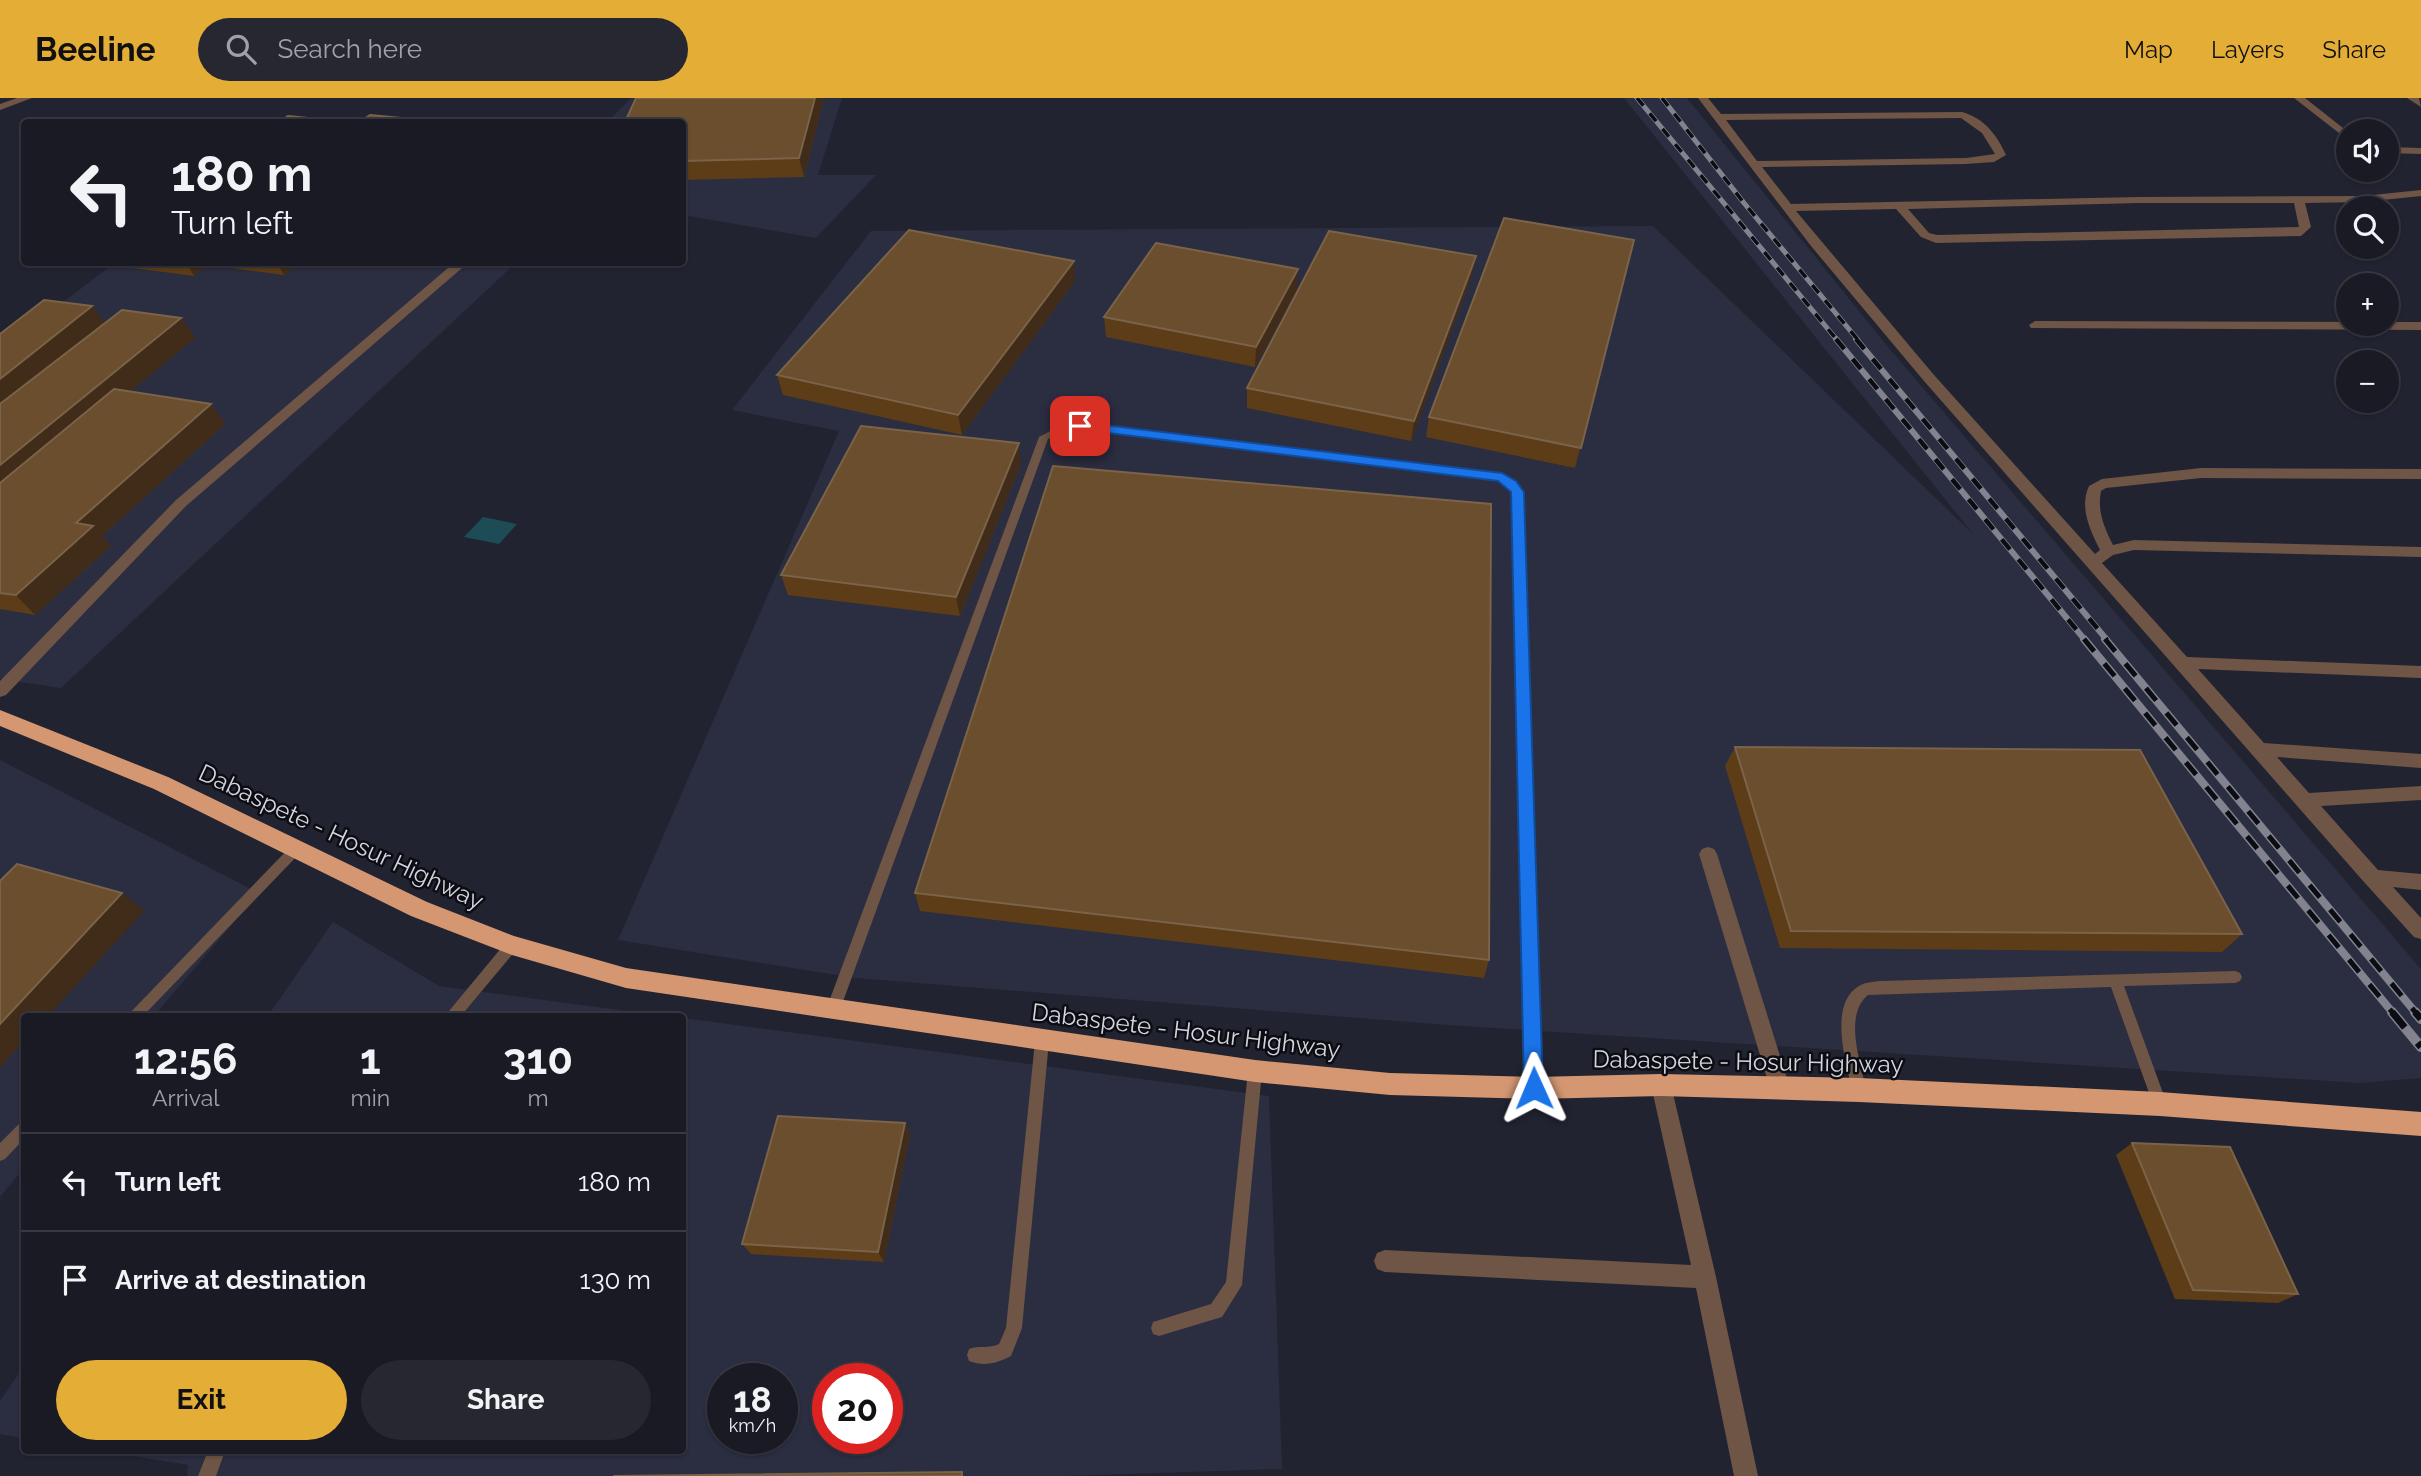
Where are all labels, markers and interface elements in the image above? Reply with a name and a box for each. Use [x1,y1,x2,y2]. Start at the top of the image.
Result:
search box [198,18,688,81]
text: Beeline [35,30,156,69]
icon: search [222,30,260,68]
text: Search here [278,34,422,64]
text: Map [2124,35,2173,64]
text: Layers [2211,35,2284,64]
text: Share [2322,35,2386,64]
map controls [2336,119,2399,413]
button: sound [2336,119,2399,182]
text: 180 m [171,145,312,202]
icon: left [56,147,147,238]
button: search [2336,196,2399,259]
text: Turn left [171,204,293,241]
button: + [2336,273,2399,336]
button: − [2336,350,2399,413]
pin [1050,396,1110,456]
icon: arrive [1061,407,1099,445]
street label: Dabaspete - Hosur Highway [194,758,488,915]
street label: Dabaspete - Hosur Highway [1030,997,1342,1064]
text: 12:56 [134,1035,238,1084]
text: 1 [360,1035,381,1084]
text: 310 [503,1035,573,1084]
street label: Dabaspete - Hosur Highway [1592,1044,1904,1079]
position arrow [1497,1051,1571,1125]
text: Arrival [152,1084,219,1111]
text: min [351,1084,390,1111]
text: m [527,1084,549,1111]
icon: left [56,1163,94,1201]
text: Turn left [115,1167,221,1197]
text: 180 m [578,1167,651,1197]
icon: arrive [56,1261,94,1299]
text: Arrive at destination [115,1265,366,1295]
text: 130 m [580,1265,651,1295]
button: Exit [56,1360,347,1440]
button: Share [361,1360,651,1440]
speed limit sign: 20 [812,1363,903,1454]
text: 18 [733,1379,772,1420]
text: km/h [729,1415,776,1436]

